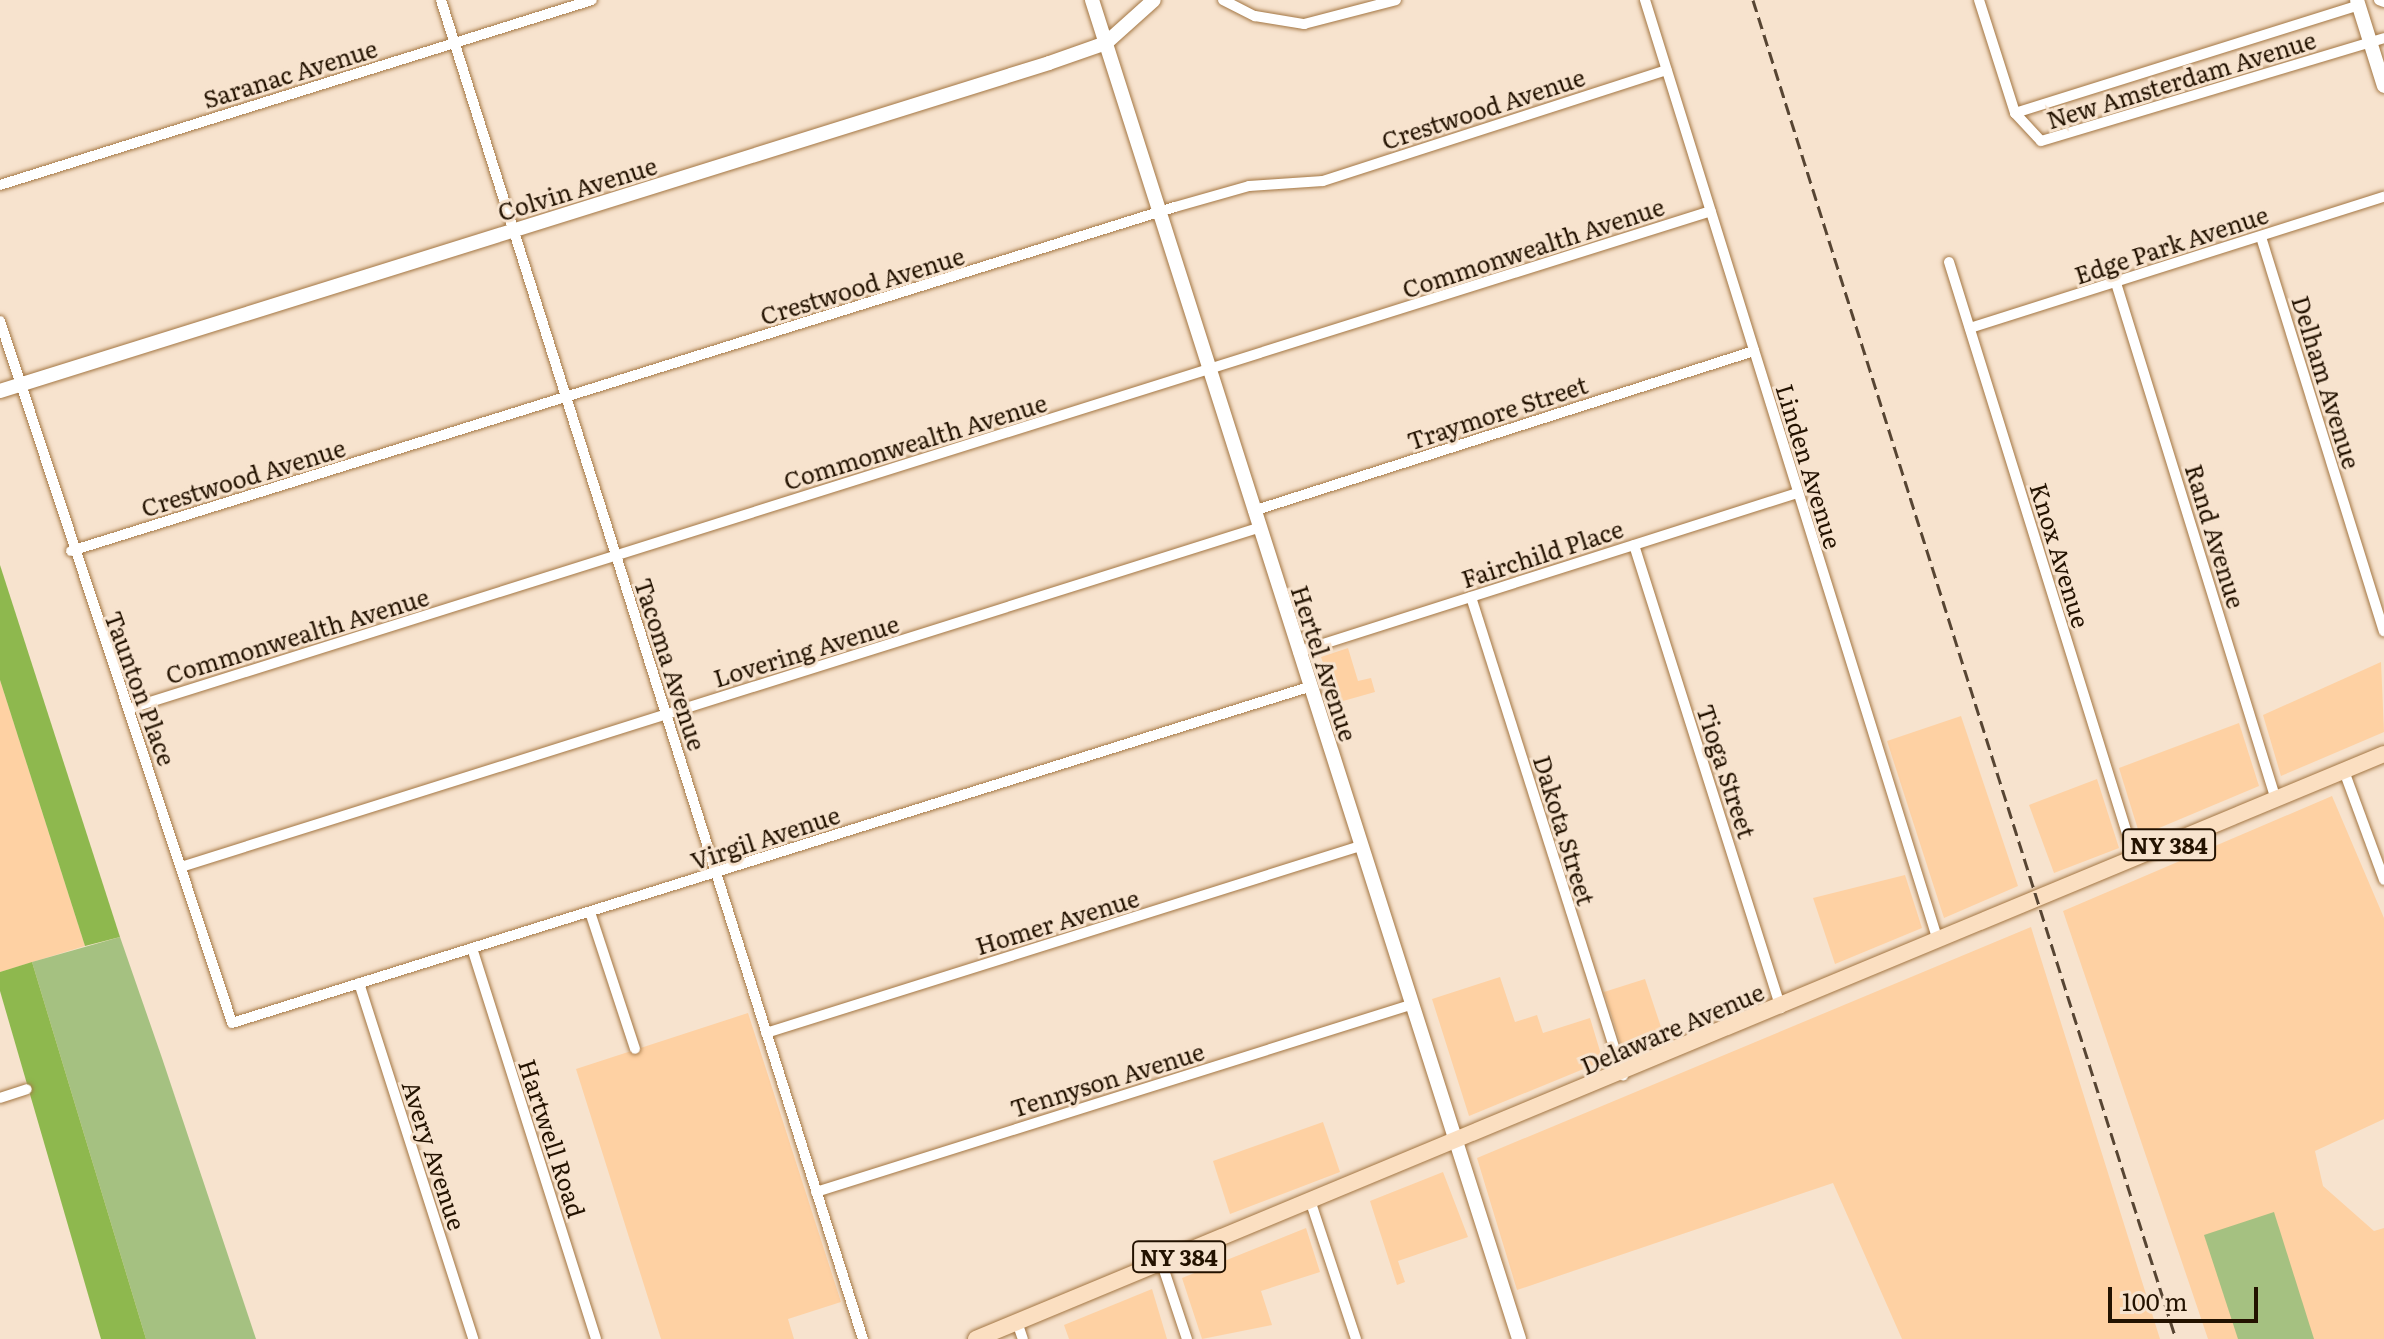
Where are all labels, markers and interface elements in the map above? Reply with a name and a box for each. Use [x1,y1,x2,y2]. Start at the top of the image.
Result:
street label: New Amsterdam Avenue [2043,24,2319,134]
street label: Saranac Avenue [199,33,381,113]
street label: Crestwood Avenue [1378,62,1588,154]
street label: Colvin Avenue [494,150,660,226]
street label: Commonwealth Avenue [1398,191,1668,303]
street label: Edge Park Avenue [2071,199,2271,289]
street label: Crestwood Avenue [756,240,968,330]
street label: Delham Avenue [2287,292,2367,472]
street label: Traymore Street [1403,369,1591,455]
street label: Linden Avenue [1771,380,1849,552]
street label: Commonwealth Avenue [780,387,1050,495]
street label: Crestwood Avenue [137,432,349,522]
street label: Rand Avenue [2180,460,2252,612]
street label: Knox Avenue [2025,479,2097,631]
street label: Fairchild Place [1457,513,1627,593]
street label: Tacoma Avenue [630,574,712,754]
street label: Commonwealth Avenue [162,581,432,689]
street label: Hertel Avenue [1286,581,1364,745]
street label: Taunton Place [100,607,182,769]
street label: Lovering Avenue [710,608,902,692]
street label: Tioga Street [1692,700,1762,842]
street label: Dakota Street [1529,752,1601,908]
street label: Virgil Avenue [687,799,843,875]
road number: NY 384 [2121,827,2217,863]
street label: Homer Avenue [972,882,1142,960]
street label: Delaware Avenue [1576,976,1768,1080]
street label: Tennyson Avenue [1007,1036,1207,1122]
street label: Hartwell Road [514,1055,592,1221]
street label: Avery Avenue [397,1077,473,1233]
road number: NY 384 [1131,1239,1227,1275]
scale bar [2112,1271,2262,1321]
text: 100 m [2122,1283,2188,1318]

